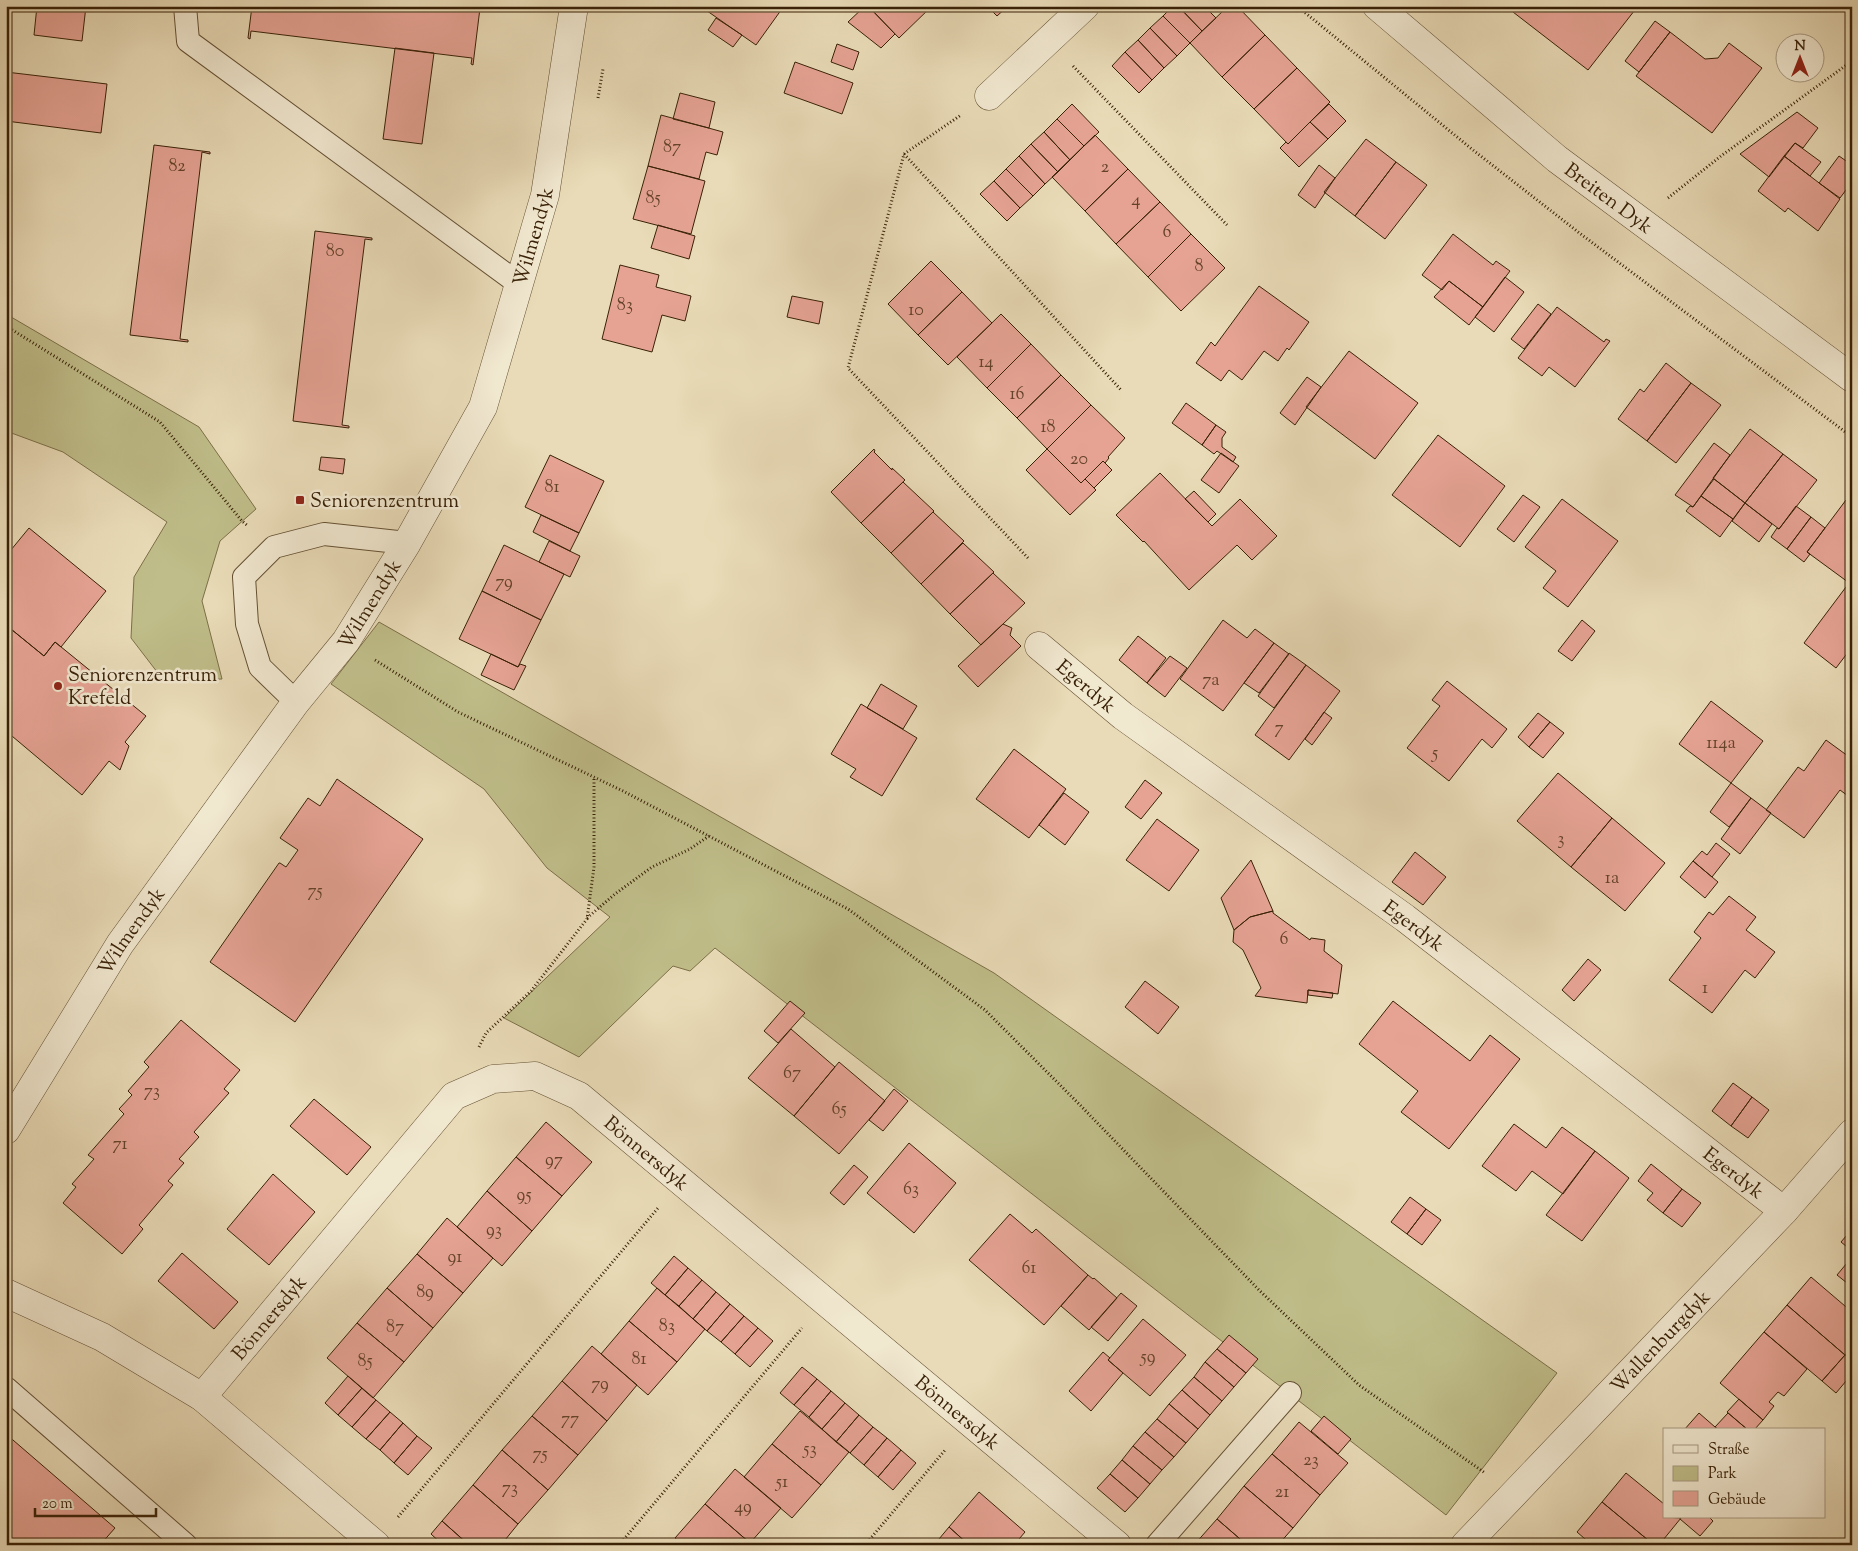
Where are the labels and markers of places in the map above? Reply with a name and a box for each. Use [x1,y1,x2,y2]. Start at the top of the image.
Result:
place label: Seniorenzentrum [310,488,460,517]
marker: Seniorenzentrum [294,494,306,506]
place label: Seniorenzentrum Krefeld [68,662,218,714]
marker: Seniorenzentrum Krefeld [52,680,64,692]

